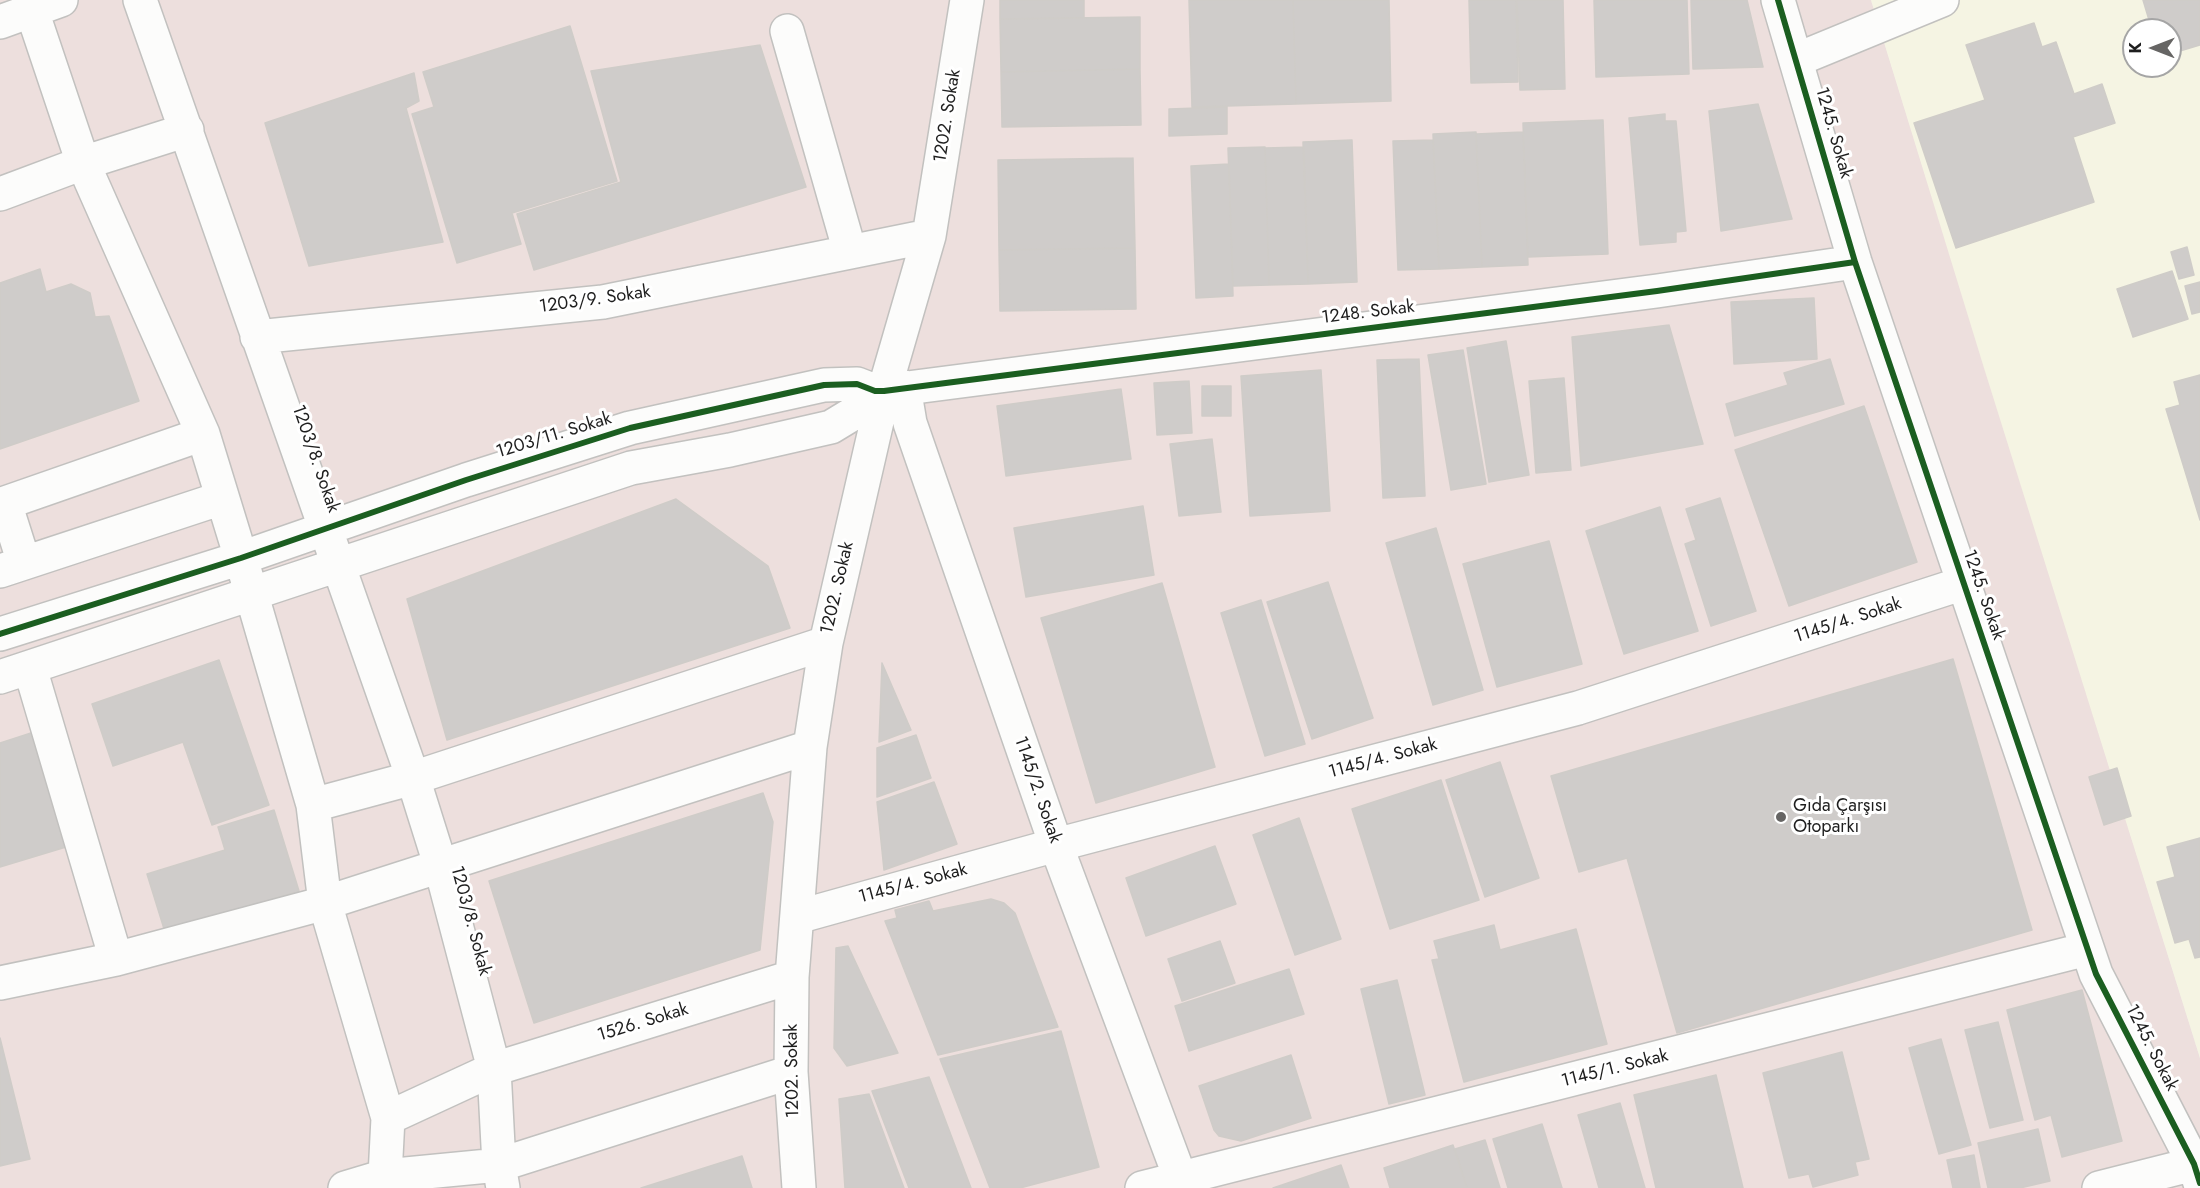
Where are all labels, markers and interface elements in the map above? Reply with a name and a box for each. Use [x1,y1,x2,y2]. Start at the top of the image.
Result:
north arrow [2122,18,2182,78]
text: K [2124,42,2147,54]
street label: 1202. Sokak [930,68,966,164]
street label: 1245. Sokak [1810,85,1856,181]
street label: 1203/9. Sokak [538,282,652,318]
street label: 1248. Sokak [1320,297,1416,329]
street label: 1203/8. Sokak [286,402,344,516]
street label: 1203/11. Sokak [494,408,614,464]
street label: 1202. Sokak [817,540,859,636]
street label: 1245. Sokak [1957,547,2009,643]
street label: 1145/4. Sokak [1792,593,1904,649]
street label: 1145/2. Sokak [1009,734,1065,846]
street label: 1145/4. Sokak [1326,734,1440,784]
place label: Gıda Çarşısı Otoparkı [1793,796,1887,838]
marker: Gıda Çarşısı Otoparkı [1774,810,1788,824]
street label: 1145/4. Sokak [856,859,970,909]
street label: 1203/8. Sokak [445,864,495,978]
street label: 1526. Sokak [595,999,691,1047]
street label: 1245. Sokak [2120,1001,2182,1095]
street label: 1202. Sokak [781,1024,805,1118]
street label: 1145/1. Sokak [1559,1045,1671,1093]

